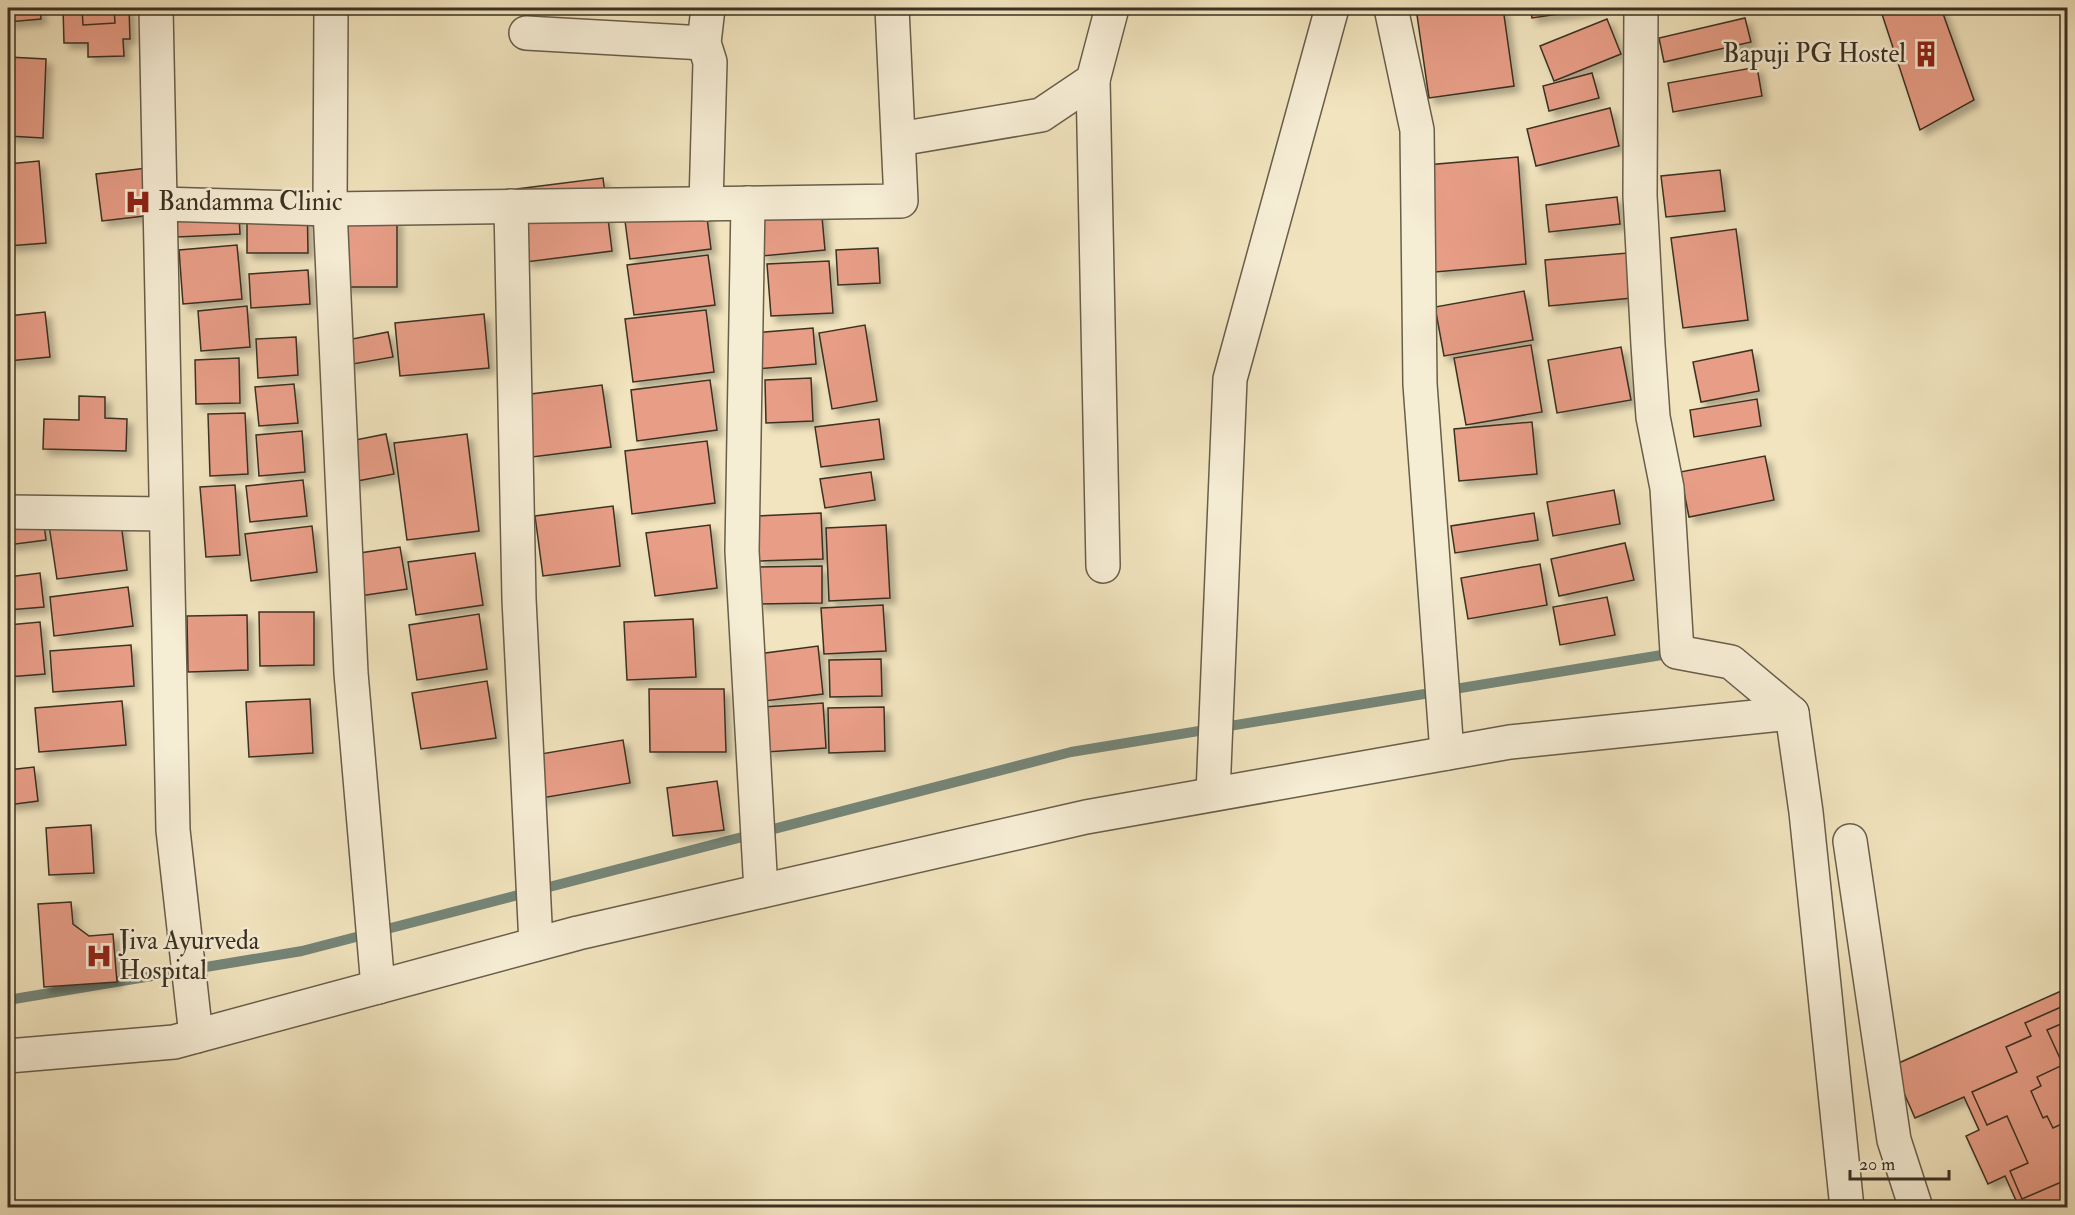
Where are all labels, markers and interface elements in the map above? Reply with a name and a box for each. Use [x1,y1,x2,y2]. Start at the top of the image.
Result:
place label: Bapuji PG Hostel [1722,38,1906,71]
building icon: Bapuji PG Hostel [1911,39,1941,69]
place label: Bandamma Clinic [158,186,342,218]
hospital icon: Bandamma Clinic [123,187,153,217]
place label: Jiva Ayurveda Hospital [118,925,260,988]
hospital icon: Jiva Ayurveda Hospital [84,941,114,971]
scale bar [1850,1143,1949,1181]
text: 20 m [1859,1153,1895,1176]

